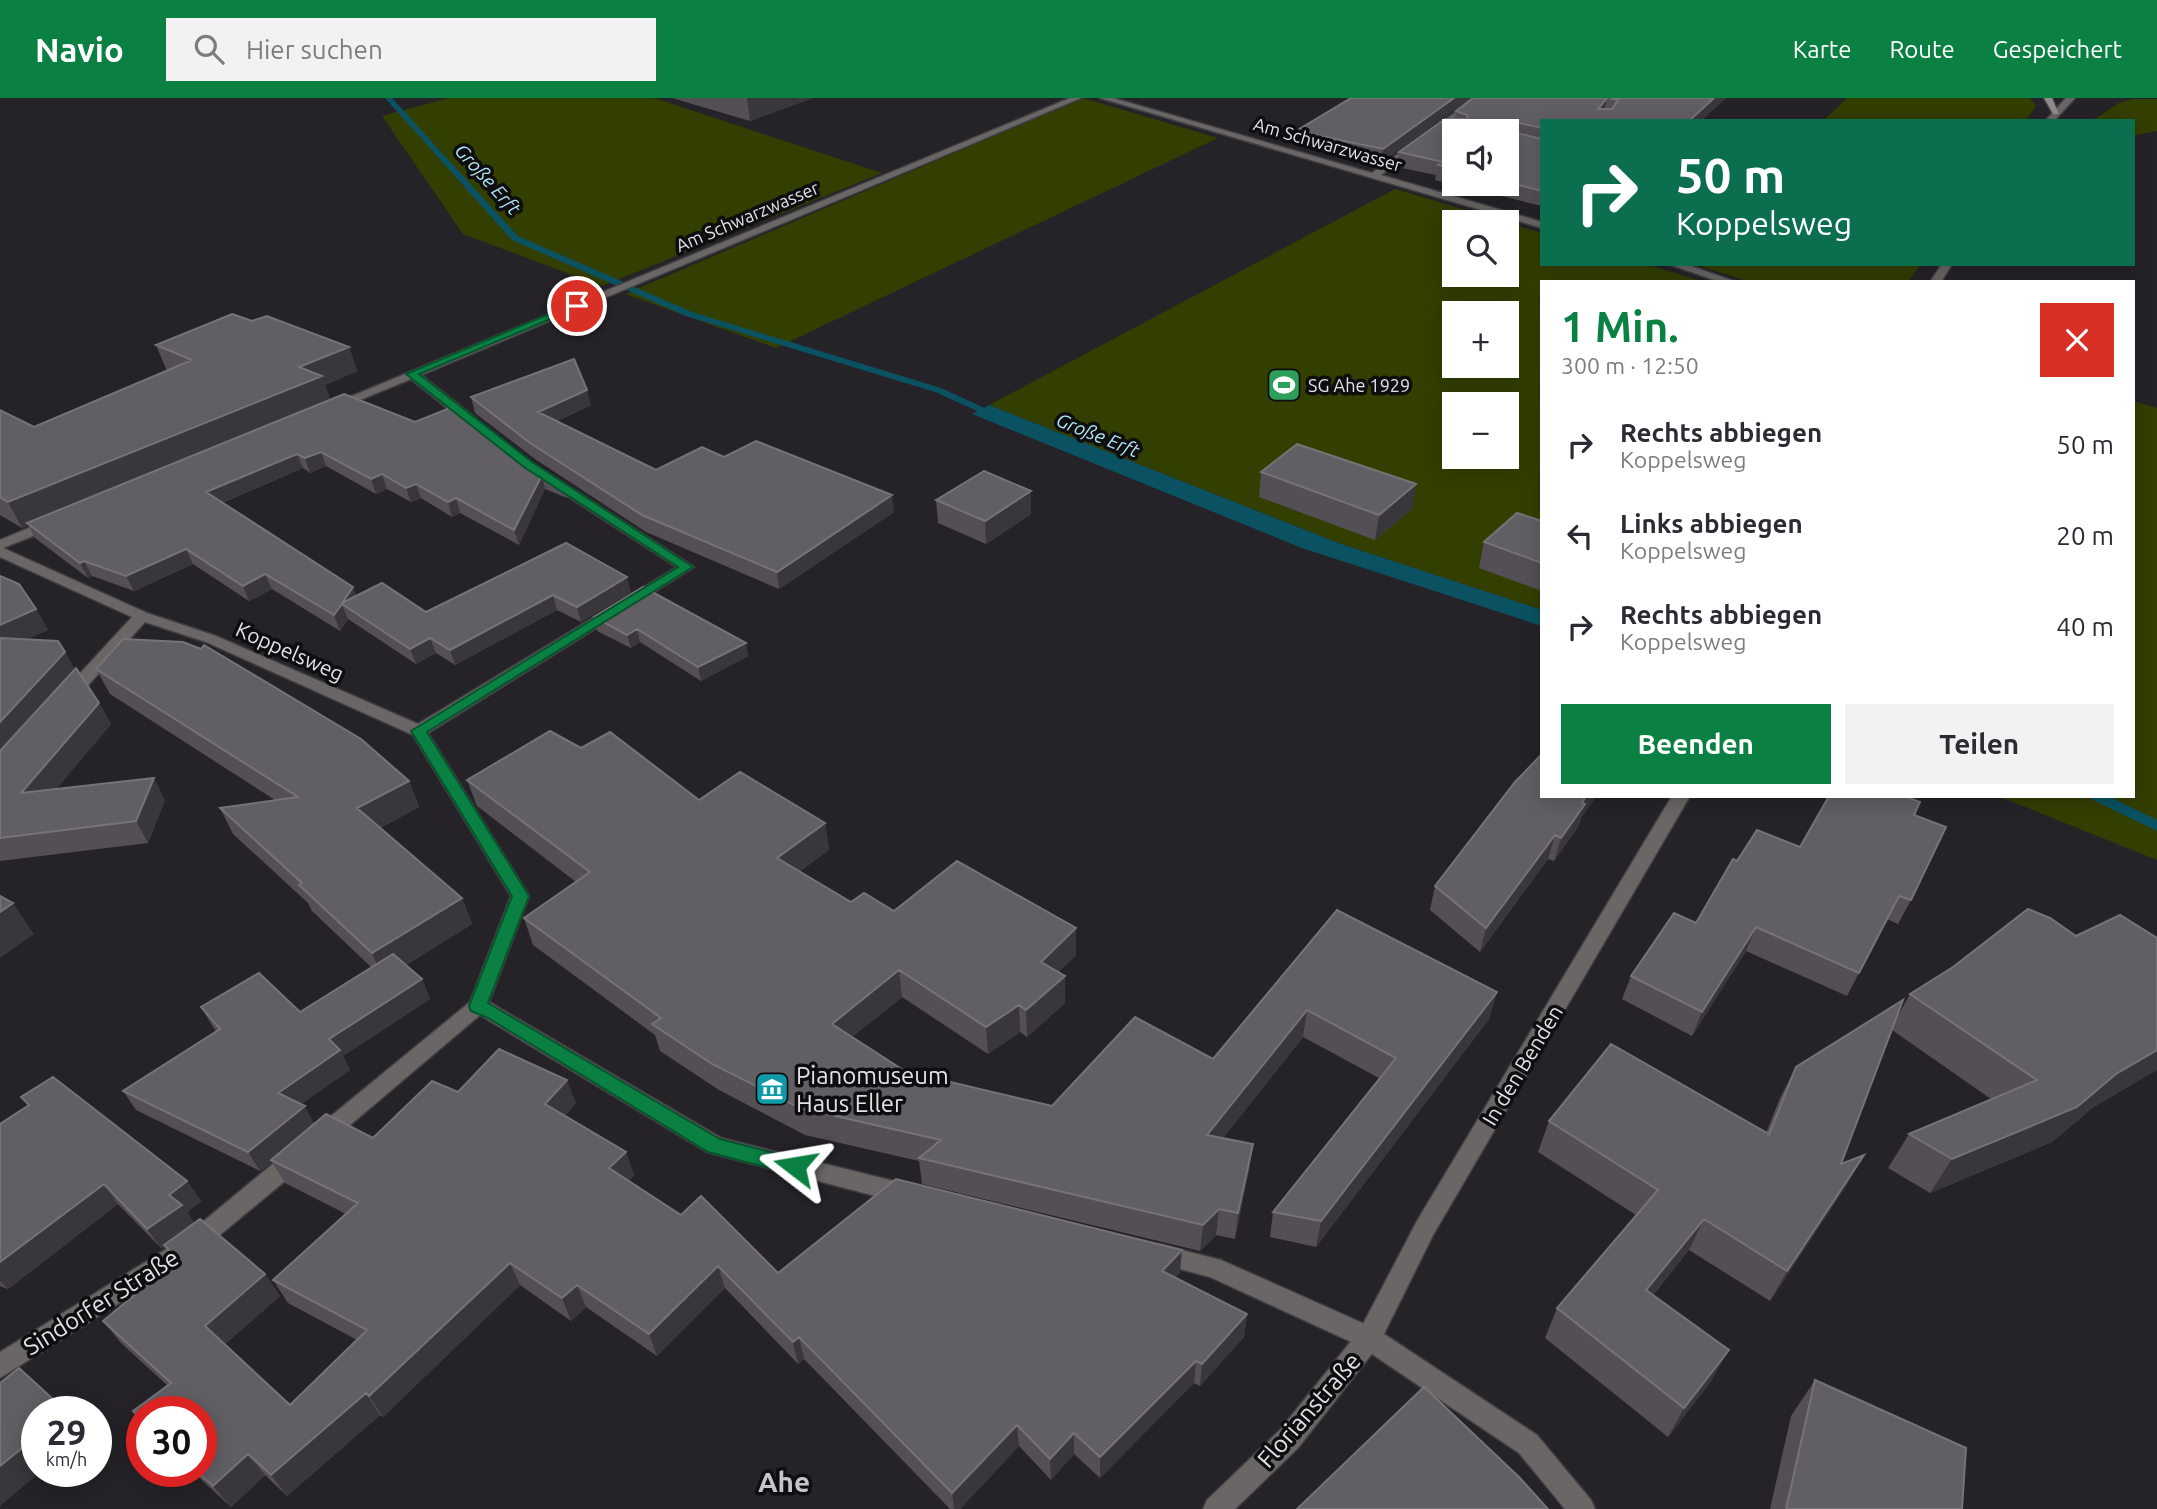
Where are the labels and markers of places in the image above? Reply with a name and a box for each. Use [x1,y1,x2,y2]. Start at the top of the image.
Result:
pin [547,276,607,336]
sports icon: SG Ahe 1929 [1265,366,1303,404]
place label: SG Ahe 1929 [1308,375,1410,395]
place label: Pianomuseum Haus Eller [796,1062,949,1117]
museum icon: Pianomuseum Haus Eller [753,1070,791,1108]

